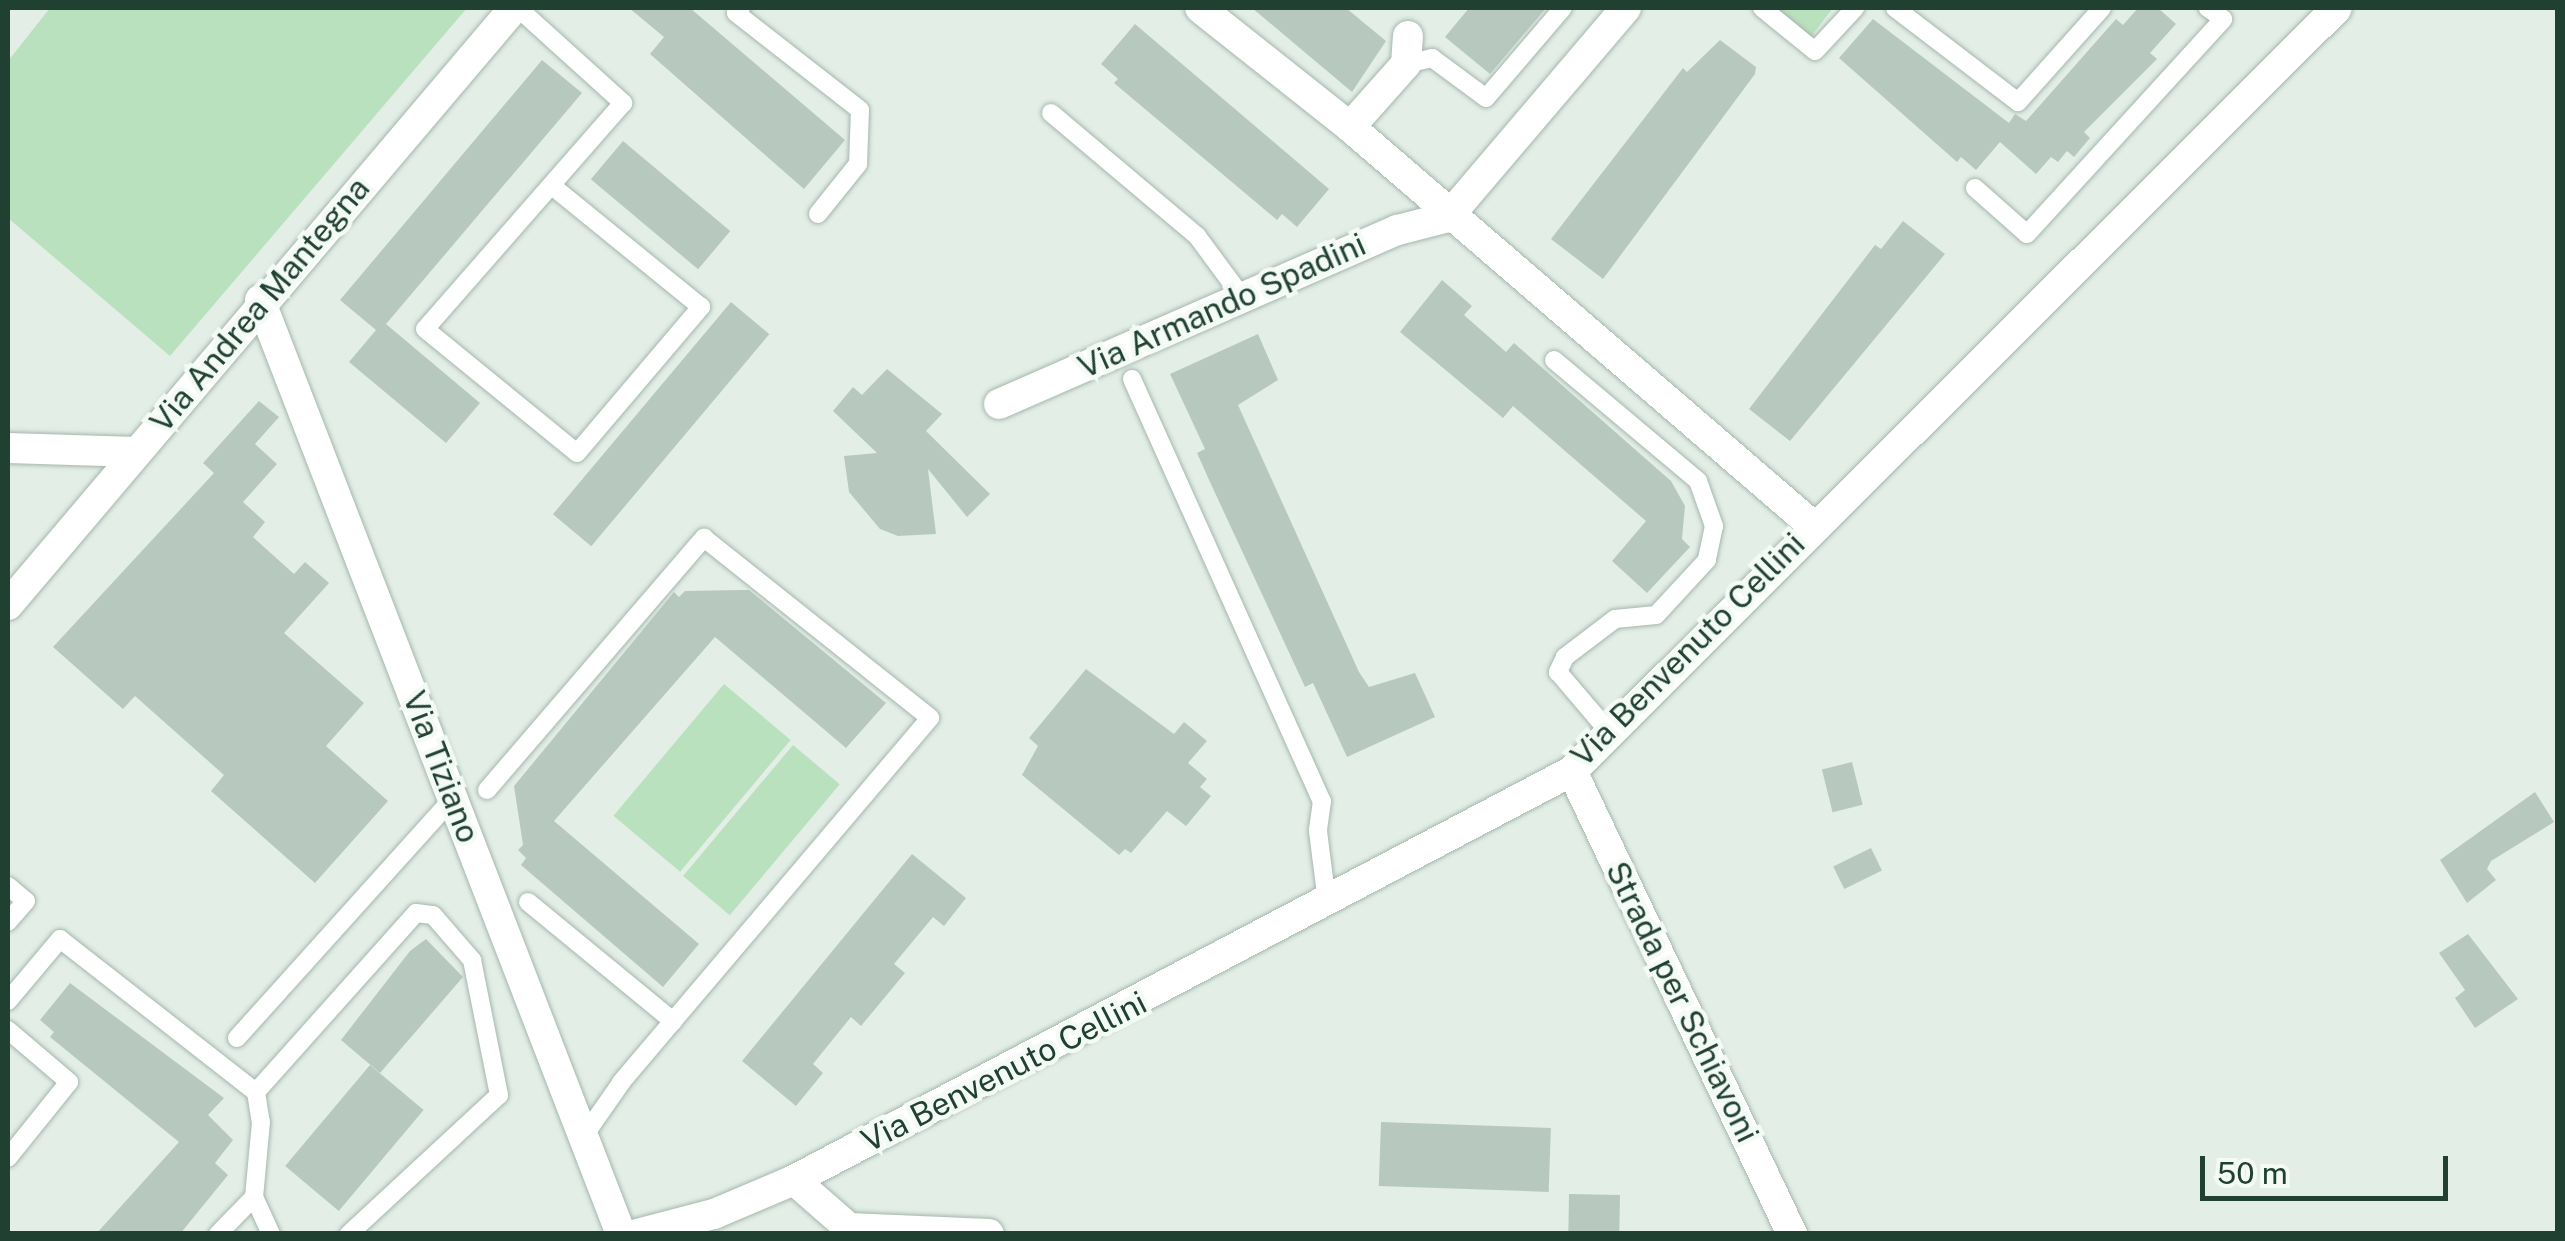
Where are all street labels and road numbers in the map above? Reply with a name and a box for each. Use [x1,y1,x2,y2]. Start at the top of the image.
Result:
street label: Via Andrea Mantegna [142,170,378,440]
street label: Via Armando Spadini [1072,225,1372,387]
street label: Via Benvenuto Cellini [1563,525,1813,775]
street label: Via Tiziano [395,686,487,848]
street label: Strada per Schiavoni [1597,855,1767,1149]
street label: Via Benvenuto Cellini [855,983,1153,1161]

